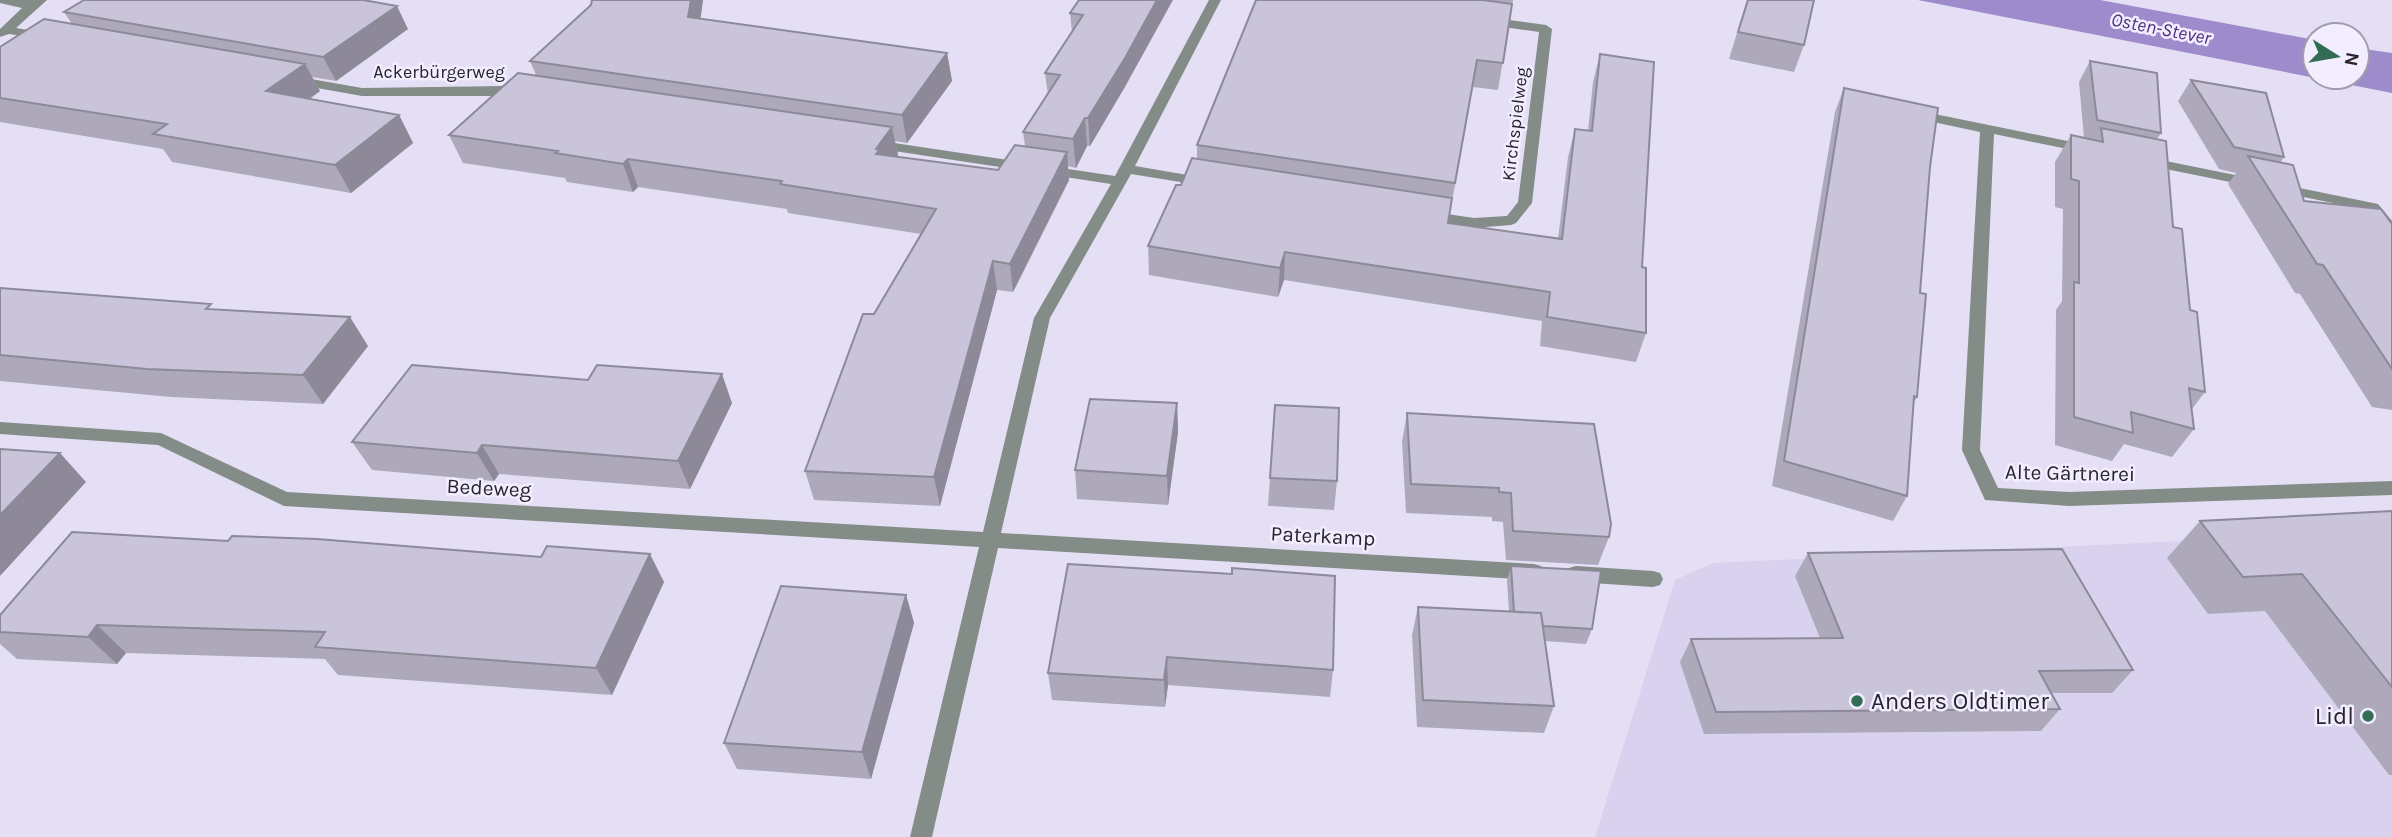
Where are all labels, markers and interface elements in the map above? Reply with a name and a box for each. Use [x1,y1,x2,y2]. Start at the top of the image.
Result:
water label: Osten-Stever [2109,9,2214,50]
north arrow [2301,21,2371,91]
text: N [2340,50,2364,68]
street label: Ackerbürgerweg [373,61,505,83]
street label: Kirchspielweg [1497,66,1533,182]
street label: Alte Gärtnerei [2005,460,2135,486]
street label: Bedeweg [446,474,532,502]
street label: Paterkamp [1270,521,1376,551]
place label: Anders Oldtimer [1871,687,2049,715]
marker: Anders Oldtimer [1849,693,1865,709]
place label: Lidl [2315,702,2354,730]
marker: Lidl [2360,708,2376,724]

